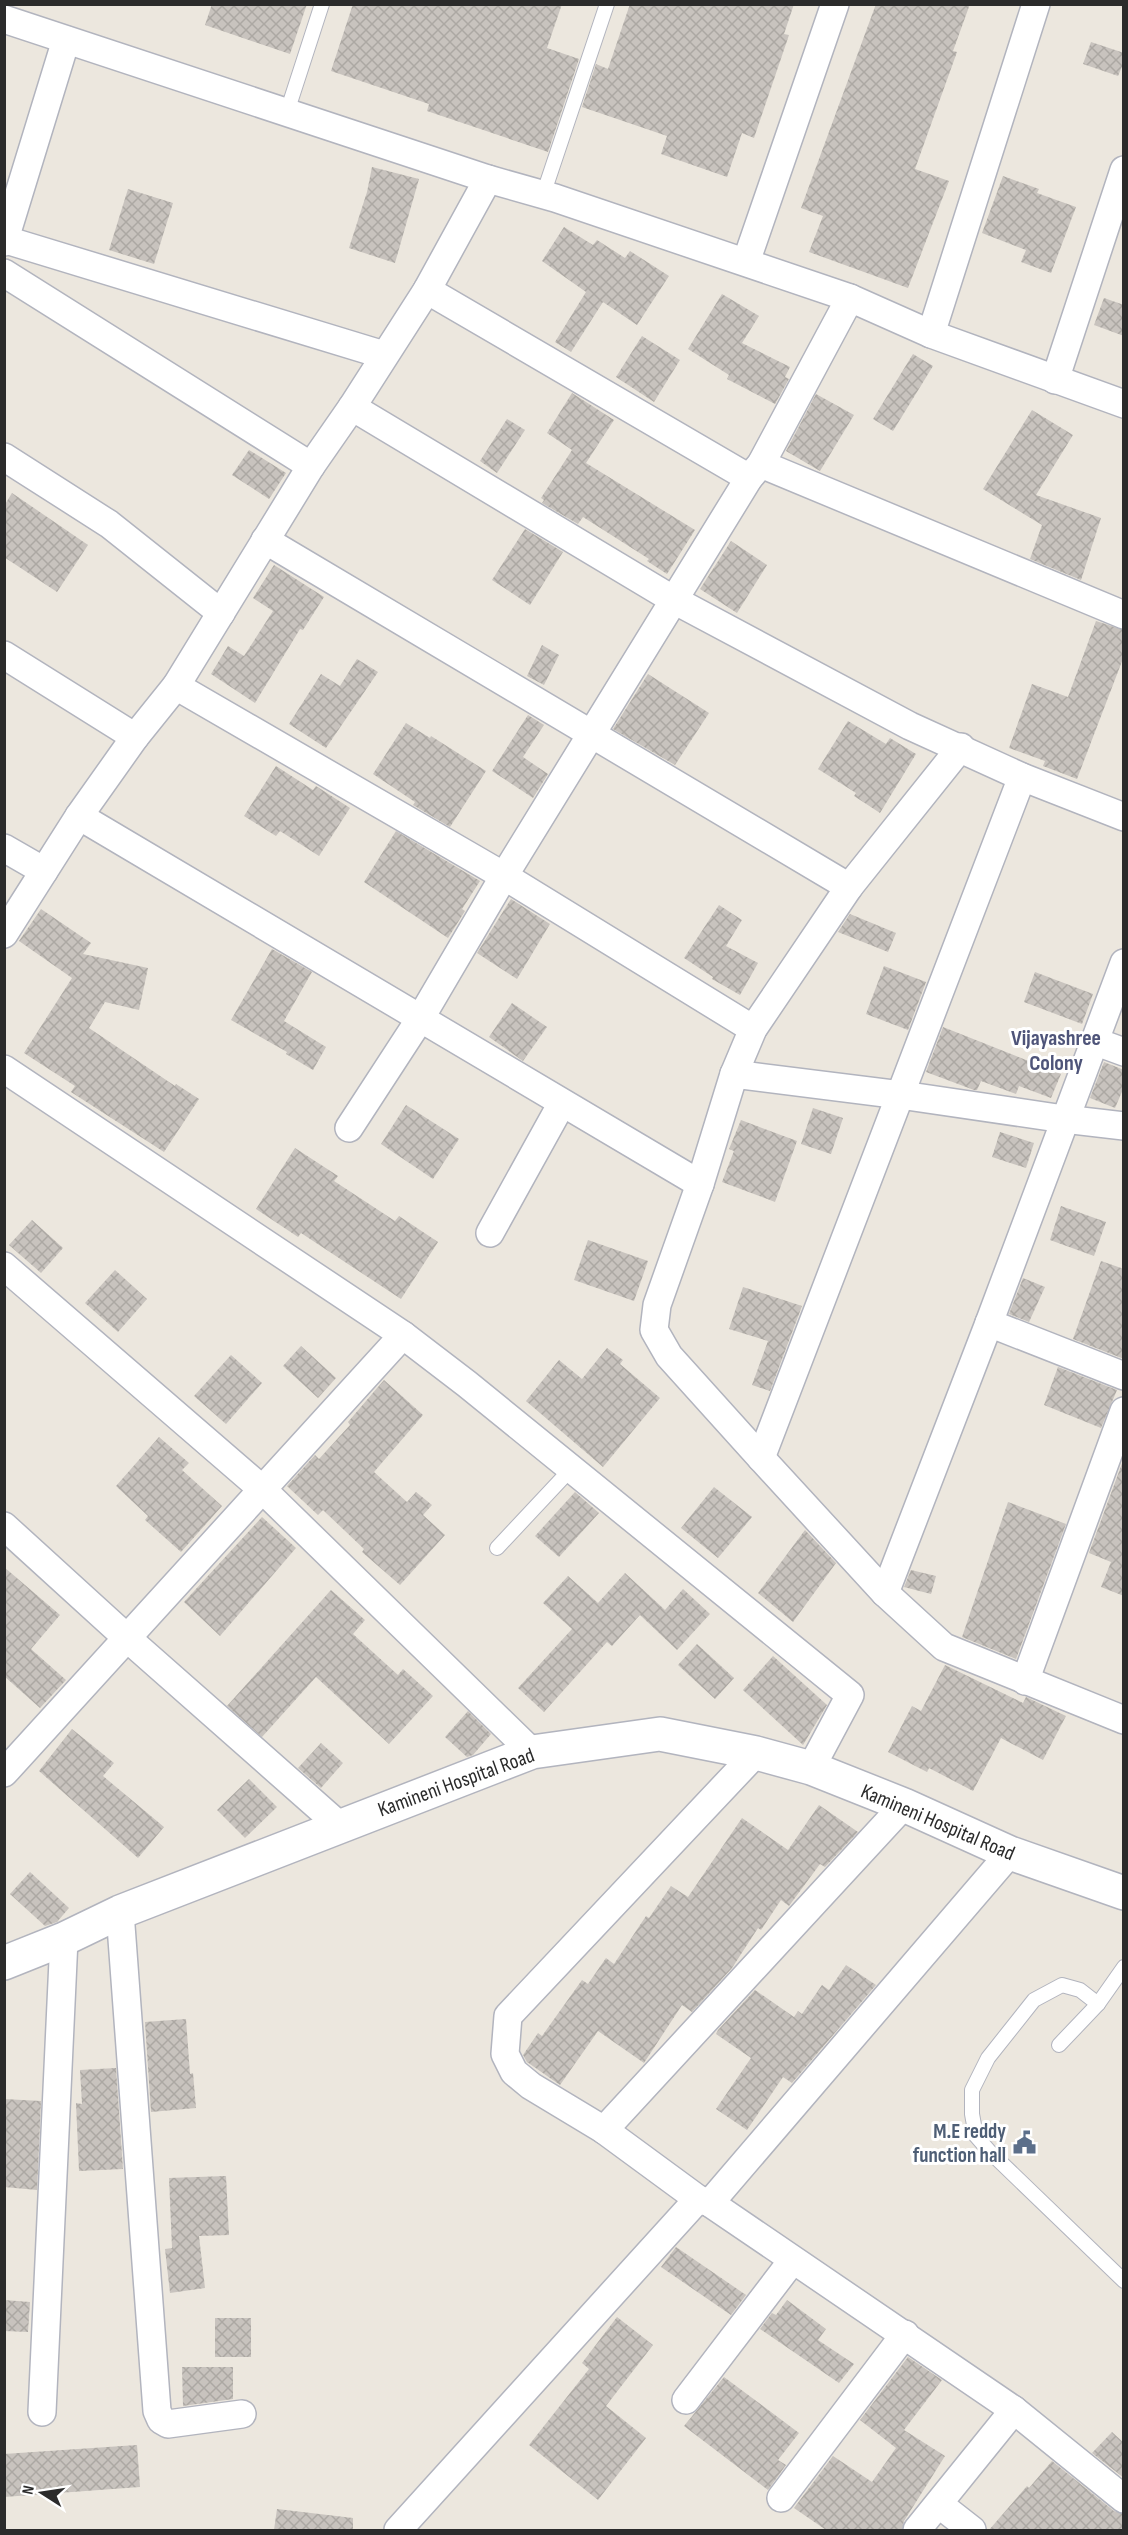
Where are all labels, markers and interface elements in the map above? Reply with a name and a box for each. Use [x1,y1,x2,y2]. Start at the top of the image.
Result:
district label: Vijayashree Colony [1011,1025,1101,1077]
street label: Kamineni Hospital Road [375,1743,538,1822]
street label: Kamineni Hospital Road [857,1779,1018,1866]
place label: M.E reddy function hall [913,2119,1006,2168]
public building icon: M.E reddy function hall [1011,2130,1037,2156]
north arrow [12,2463,72,2523]
text: N [19,2484,39,2496]

